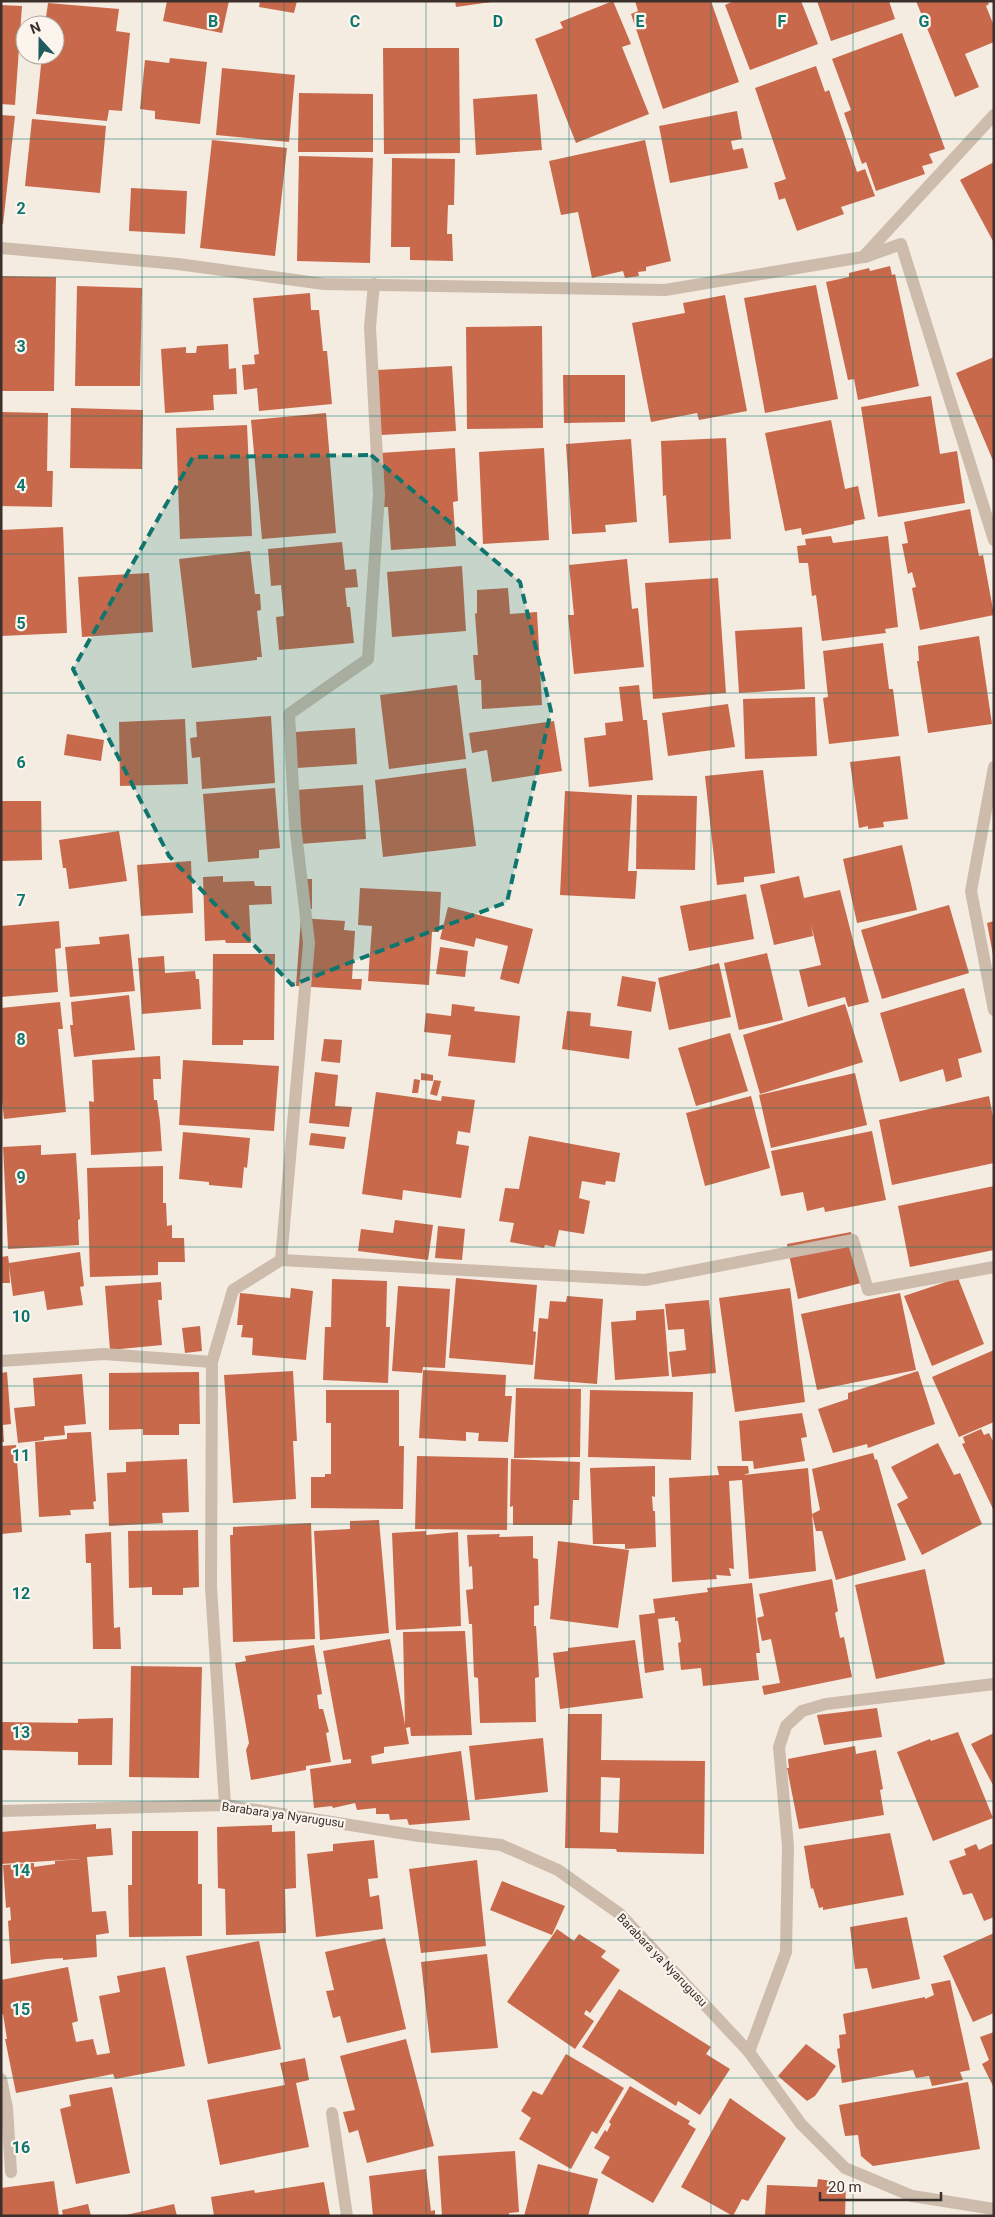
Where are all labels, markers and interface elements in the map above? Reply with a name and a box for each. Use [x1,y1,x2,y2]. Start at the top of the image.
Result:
text: B [208,12,218,31]
text: C [350,12,360,31]
text: D [493,12,503,31]
text: E [636,12,645,31]
text: F [778,12,787,31]
text: G [919,12,930,31]
north arrow [15,15,65,65]
text: N [28,19,43,37]
text: 2 [16,199,26,218]
text: 3 [16,337,26,356]
text: 4 [16,476,26,495]
text: 5 [16,614,26,633]
text: 6 [16,753,26,772]
text: 7 [16,891,26,910]
text: 8 [16,1030,26,1049]
text: 9 [16,1168,26,1187]
text: 10 [12,1307,30,1326]
text: 11 [12,1446,30,1465]
text: 12 [12,1584,30,1603]
text: 13 [12,1723,30,1742]
street label: Barabara ya Nyarugusu [221,1799,345,1831]
text: 14 [12,1861,30,1880]
street label: Barabara ya Nyarugusu [614,1911,710,2009]
text: 15 [12,2000,30,2019]
text: 16 [12,2138,30,2157]
scale bar [820,2170,941,2202]
text: 20 m [828,2178,862,2196]

